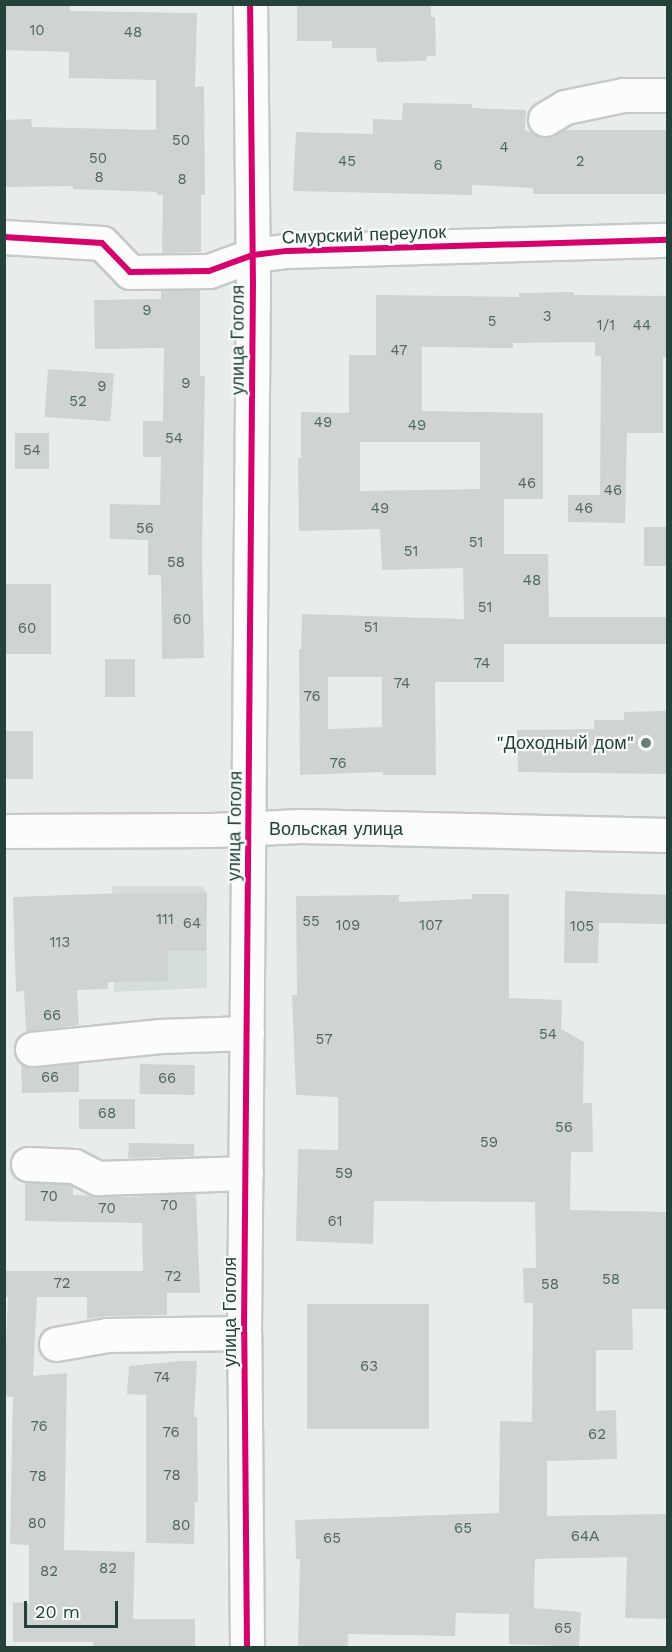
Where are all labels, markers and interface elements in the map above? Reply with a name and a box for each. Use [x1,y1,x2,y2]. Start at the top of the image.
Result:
house number: 10 [29,22,45,40]
house number: 48 [124,24,142,42]
house number: 50 [172,132,190,150]
house number: 4 [499,139,509,157]
house number: 50 [89,150,107,168]
house number: 45 [338,153,356,171]
house number: 2 [576,153,584,171]
house number: 6 [433,157,443,175]
house number: 8 [94,169,104,187]
house number: 8 [177,171,187,189]
street label: Смурский переулок [282,221,446,249]
street label: улица Гоголя [227,285,249,395]
house number: 9 [142,302,152,320]
house number: 3 [543,308,551,326]
house number: 5 [488,313,496,331]
house number: 1/1 [597,317,615,335]
house number: 44 [633,317,651,335]
house number: 47 [391,342,407,360]
house number: 9 [181,375,191,393]
house number: 9 [97,378,107,396]
house number: 52 [69,393,87,411]
house number: 49 [314,414,332,432]
house number: 49 [408,417,426,435]
house number: 54 [165,430,183,448]
house number: 54 [23,442,41,460]
house number: 46 [518,475,536,493]
house number: 46 [604,482,622,500]
house number: 49 [371,500,389,518]
house number: 46 [575,500,593,518]
house number: 56 [136,520,154,538]
house number: 51 [469,534,483,552]
house number: 51 [404,543,418,561]
house number: 58 [167,554,185,572]
house number: 48 [523,572,541,590]
house number: 51 [478,599,492,617]
house number: 60 [173,611,191,629]
house number: 51 [364,619,378,637]
house number: 60 [18,620,36,638]
house number: 74 [474,655,490,673]
house number: 74 [394,675,410,693]
house number: 76 [303,688,321,706]
place label: "Доходный дом" [496,732,634,754]
marker: "Доходный дом" [639,736,653,750]
house number: 76 [329,755,347,773]
street label: улица Гоголя [223,771,247,881]
street label: Вольская улица [269,818,403,840]
house number: 111 [156,911,174,929]
house number: 55 [302,913,320,931]
house number: 64 [183,915,201,933]
house number: 109 [336,917,360,935]
house number: 107 [419,917,443,935]
house number: 105 [570,918,594,936]
house number: 113 [50,934,70,952]
house number: 66 [43,1007,61,1025]
house number: 54 [539,1026,557,1044]
house number: 57 [315,1031,333,1049]
house number: 66 [41,1069,59,1087]
house number: 66 [158,1070,176,1088]
house number: 68 [98,1105,116,1123]
house number: 56 [555,1119,573,1137]
house number: 59 [480,1134,498,1152]
house number: 59 [335,1165,353,1183]
house number: 70 [40,1188,58,1206]
house number: 70 [160,1197,178,1215]
house number: 70 [98,1200,116,1218]
house number: 61 [328,1213,342,1231]
street label: улица Гоголя [219,1257,241,1367]
house number: 72 [164,1268,182,1286]
house number: 58 [602,1271,620,1289]
house number: 72 [53,1275,71,1293]
house number: 58 [541,1276,559,1294]
house number: 63 [360,1358,378,1376]
house number: 74 [154,1369,170,1387]
house number: 76 [30,1418,48,1436]
house number: 76 [162,1424,180,1442]
house number: 62 [588,1426,606,1444]
house number: 78 [163,1467,181,1485]
house number: 78 [29,1468,47,1486]
house number: 80 [28,1515,46,1533]
house number: 80 [172,1517,190,1535]
house number: 65 [454,1520,472,1538]
house number: 64А [571,1528,599,1546]
house number: 65 [323,1530,341,1548]
house number: 82 [99,1560,117,1578]
house number: 82 [40,1563,58,1581]
scale bar [27,1589,122,1627]
text: 20 m [35,1601,80,1622]
house number: 65 [554,1620,572,1638]

